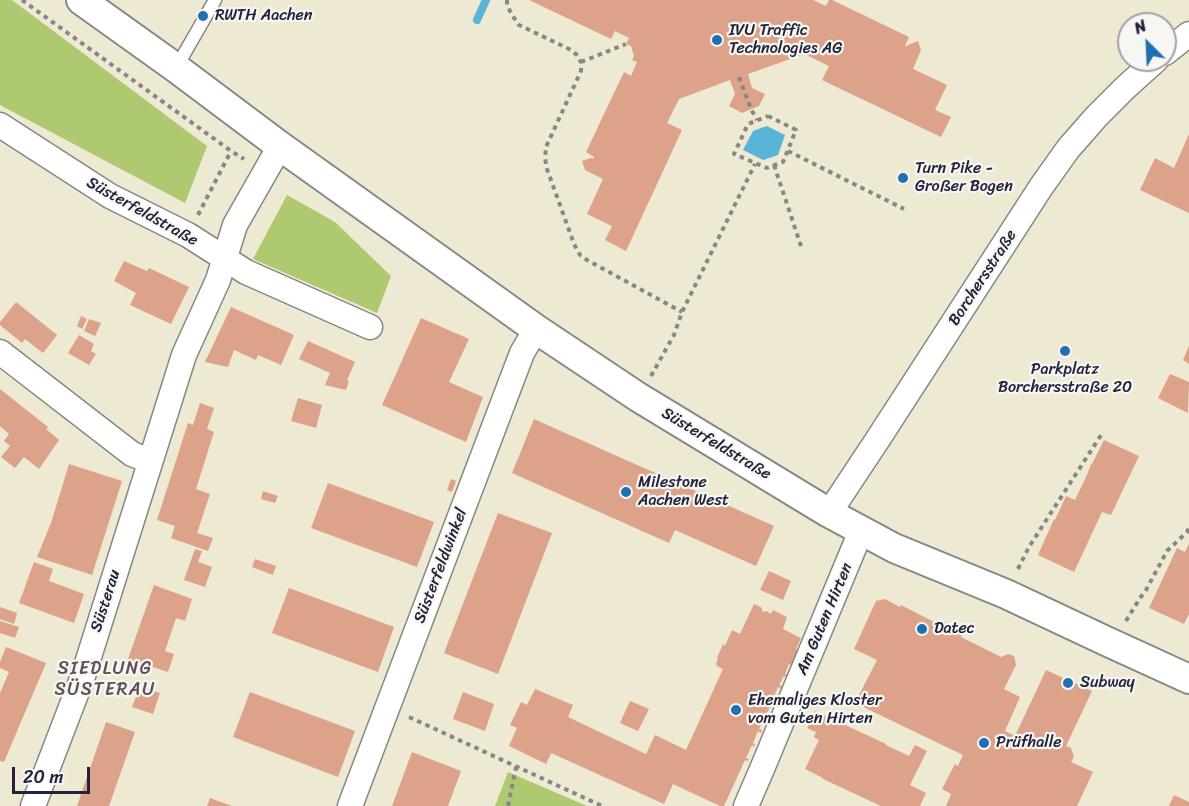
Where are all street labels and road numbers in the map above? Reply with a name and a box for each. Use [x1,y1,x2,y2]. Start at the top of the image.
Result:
street label: Süsterfeldstraße [83,173,201,251]
street label: Borchersstraße [945,226,1021,330]
street label: Süsterfeldstraße [658,404,774,484]
street label: Süsterfeldwinkel [410,506,472,626]
street label: Am Guten Hirten [793,560,857,678]
street label: Süsterau [87,567,125,635]

